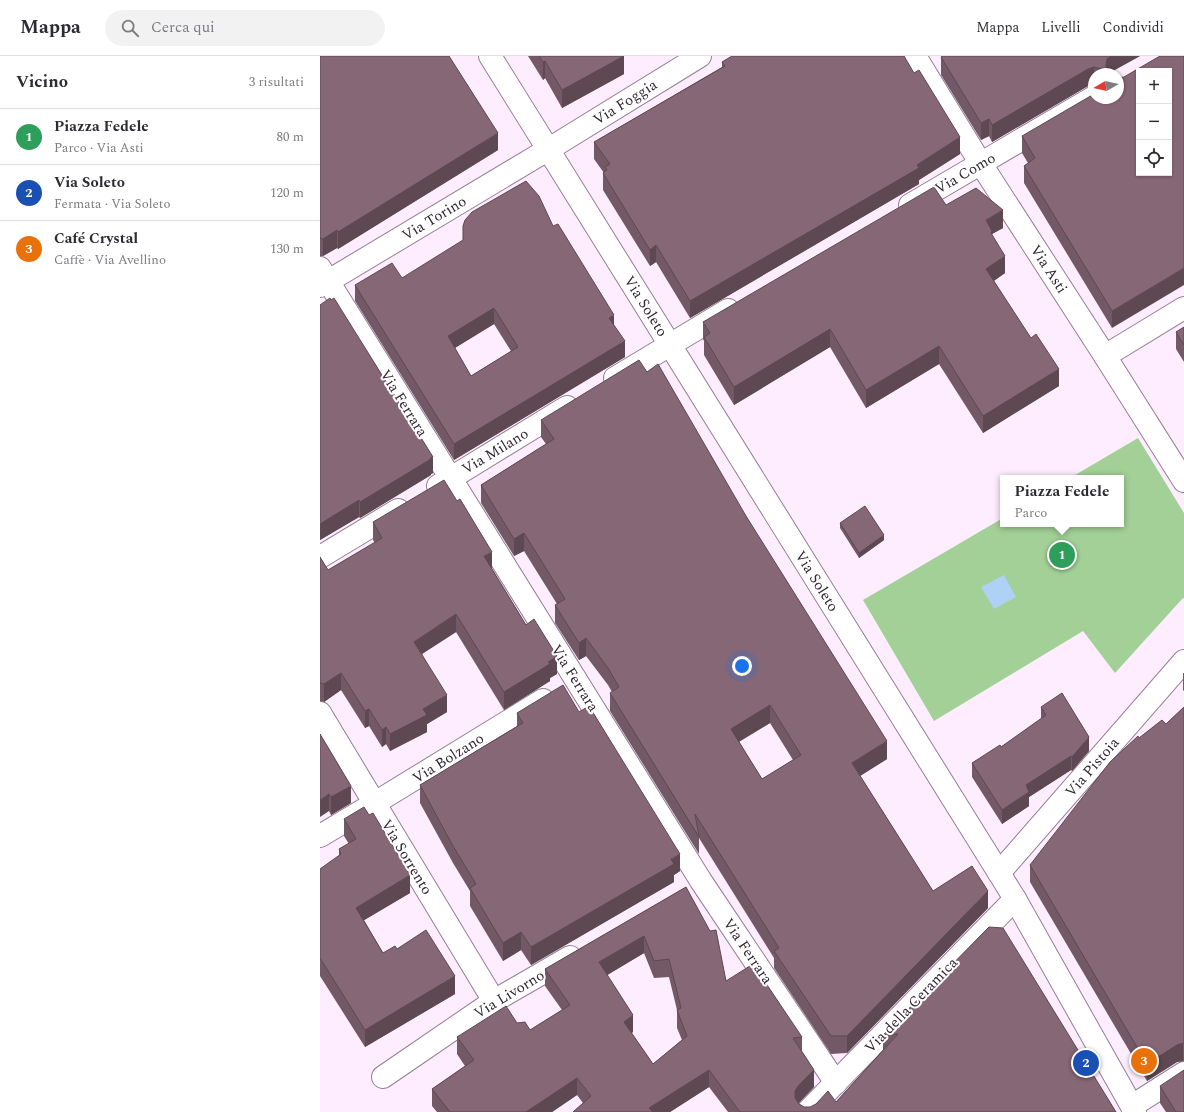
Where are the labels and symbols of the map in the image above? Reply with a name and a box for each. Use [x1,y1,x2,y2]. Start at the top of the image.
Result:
north arrow [1088,68,1124,104]
street label: Via Foggia [589,73,662,131]
street label: Via Como [931,147,1000,200]
street label: Via Torino [398,190,471,247]
street label: Via Asti [1024,240,1073,298]
street label: Via Soleto [618,271,673,341]
street label: Via Ferrara [374,365,434,442]
street label: Via Milano [457,422,533,480]
pin: 1 [1049,540,1075,570]
street label: Via Soleto [789,546,844,616]
street label: Via Ferrara [545,640,605,717]
your location [732,656,752,676]
street label: Via Bolzano [408,727,489,790]
street label: Via Pistoia [1060,732,1125,802]
street label: Via Sorrento [375,815,438,899]
street label: Via Ferrara [717,913,779,990]
street label: Via della Ceramica [859,952,964,1059]
street label: Via Livorno [469,964,549,1025]
pin: 3 [1131,1046,1157,1076]
pin: 2 [1073,1048,1099,1078]

